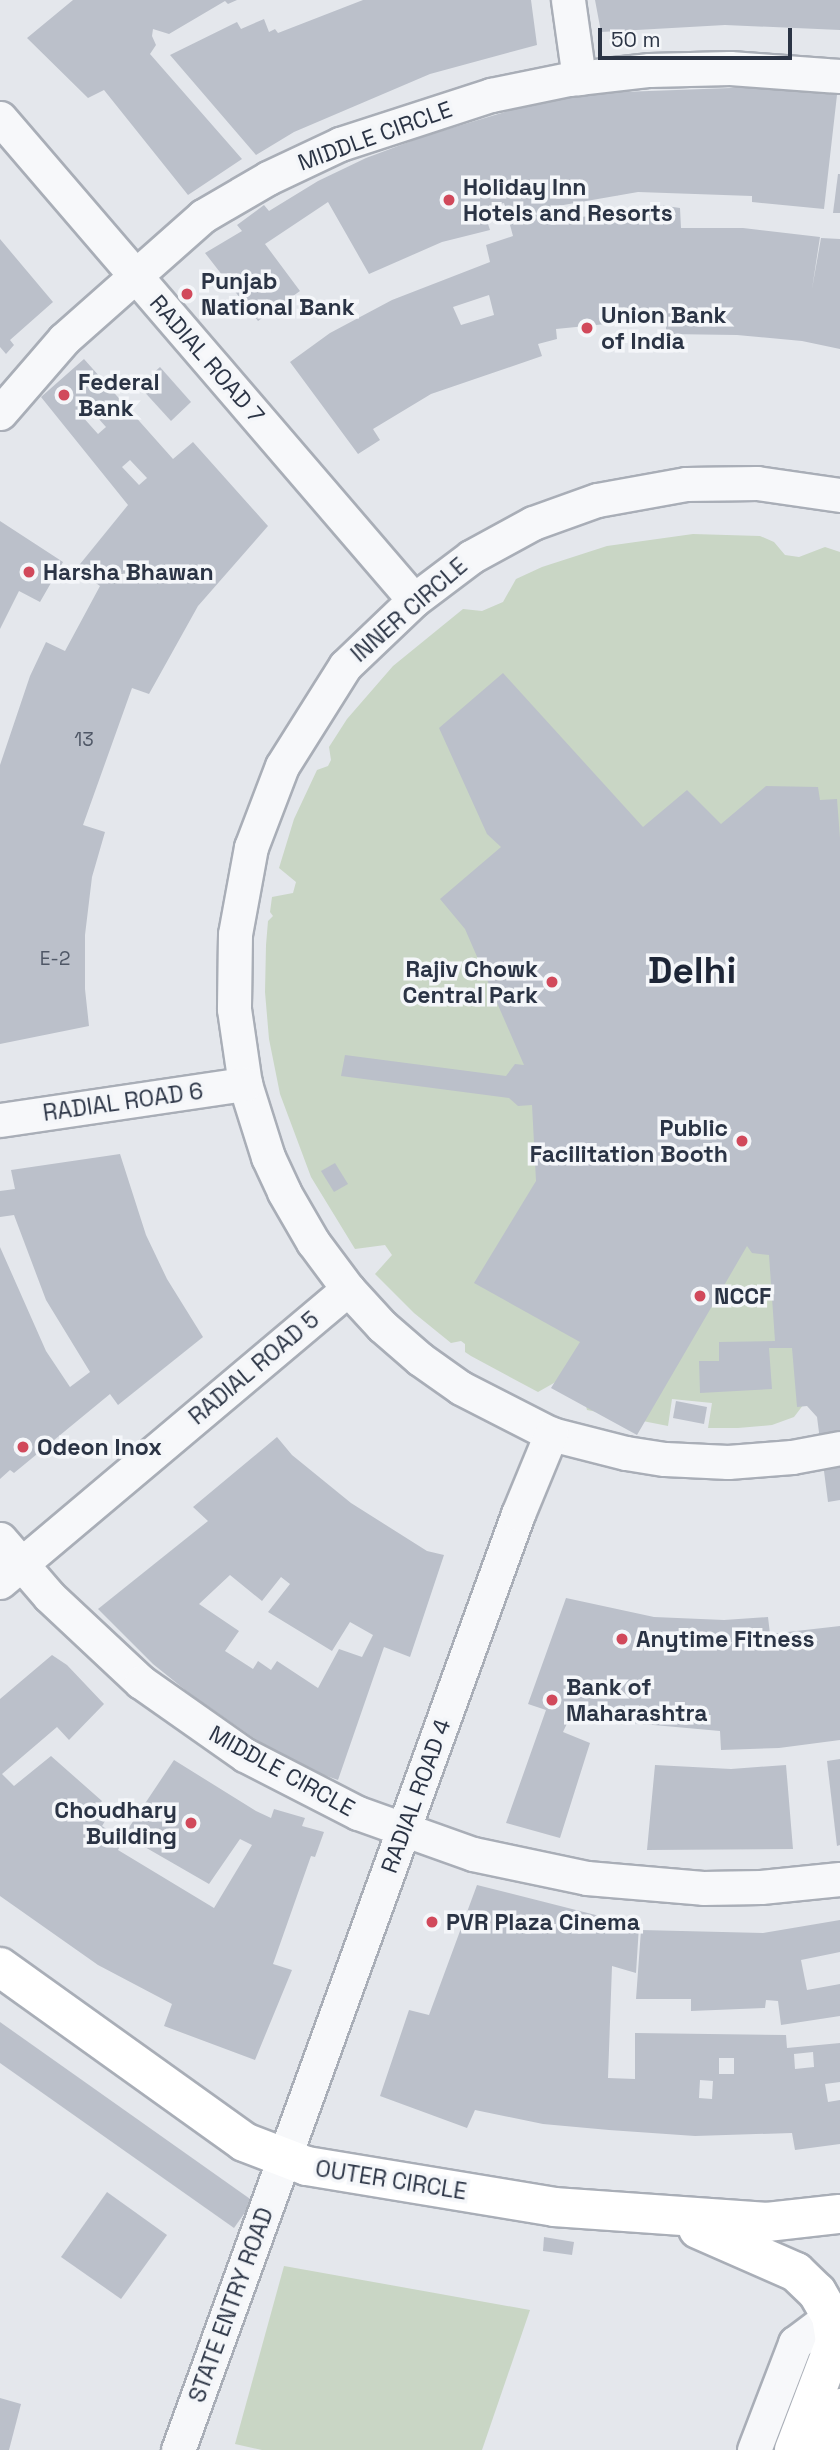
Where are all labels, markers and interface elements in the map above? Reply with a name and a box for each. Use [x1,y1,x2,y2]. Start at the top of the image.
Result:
scale bar [602,14,796,58]
text: 50 m [611,26,661,53]
street label: MIDDLE CIRCLE [294,95,456,177]
place label: Holiday Inn Hotels and Resorts [463,173,673,227]
marker: Holiday Inn Hotels and Resorts [441,192,457,208]
place label: Punjab National Bank [201,267,355,321]
marker: Punjab National Bank [179,286,195,302]
street label: RADIAL ROAD 7 [144,289,270,429]
place label: Union Bank of India [601,301,727,355]
marker: Union Bank of India [579,320,595,336]
place label: Federal Bank [78,368,160,422]
marker: Federal Bank [56,387,72,403]
street label: INNER CIRCLE [345,552,473,668]
place label: Harsha Bhawan [43,558,214,586]
marker: Harsha Bhawan [21,564,37,580]
house number: 13 [74,729,94,751]
house number: E-2 [40,948,70,970]
district label: Delhi [648,949,736,993]
place label: Rajiv Chowk Central Park [402,955,538,1009]
marker: Rajiv Chowk Central Park [544,974,560,990]
street label: RADIAL ROAD 6 [41,1077,205,1127]
place label: Public Facilitation Booth [530,1114,728,1168]
marker: Public Facilitation Booth [734,1133,750,1149]
place label: NCCF [714,1282,771,1310]
marker: NCCF [692,1288,708,1304]
street label: RADIAL ROAD 5 [183,1305,325,1431]
place label: Odeon Inox [37,1433,162,1461]
marker: Odeon Inox [15,1439,31,1455]
place label: Anytime Fitness [636,1625,815,1653]
marker: Anytime Fitness [614,1631,630,1647]
place label: Bank of Maharashtra [566,1673,708,1727]
marker: Bank of Maharashtra [544,1692,560,1708]
street label: RADIAL ROAD 4 [375,1715,457,1877]
street label: MIDDLE CIRCLE [204,1720,360,1822]
place label: Choudhary Building [54,1796,177,1850]
marker: Choudhary Building [183,1815,199,1831]
place label: PVR Plaza Cinema [446,1908,640,1936]
marker: PVR Plaza Cinema [424,1914,440,1930]
street label: OUTER CIRCLE [313,2154,469,2206]
street label: STATE ENTRY ROAD [183,2204,279,2406]

